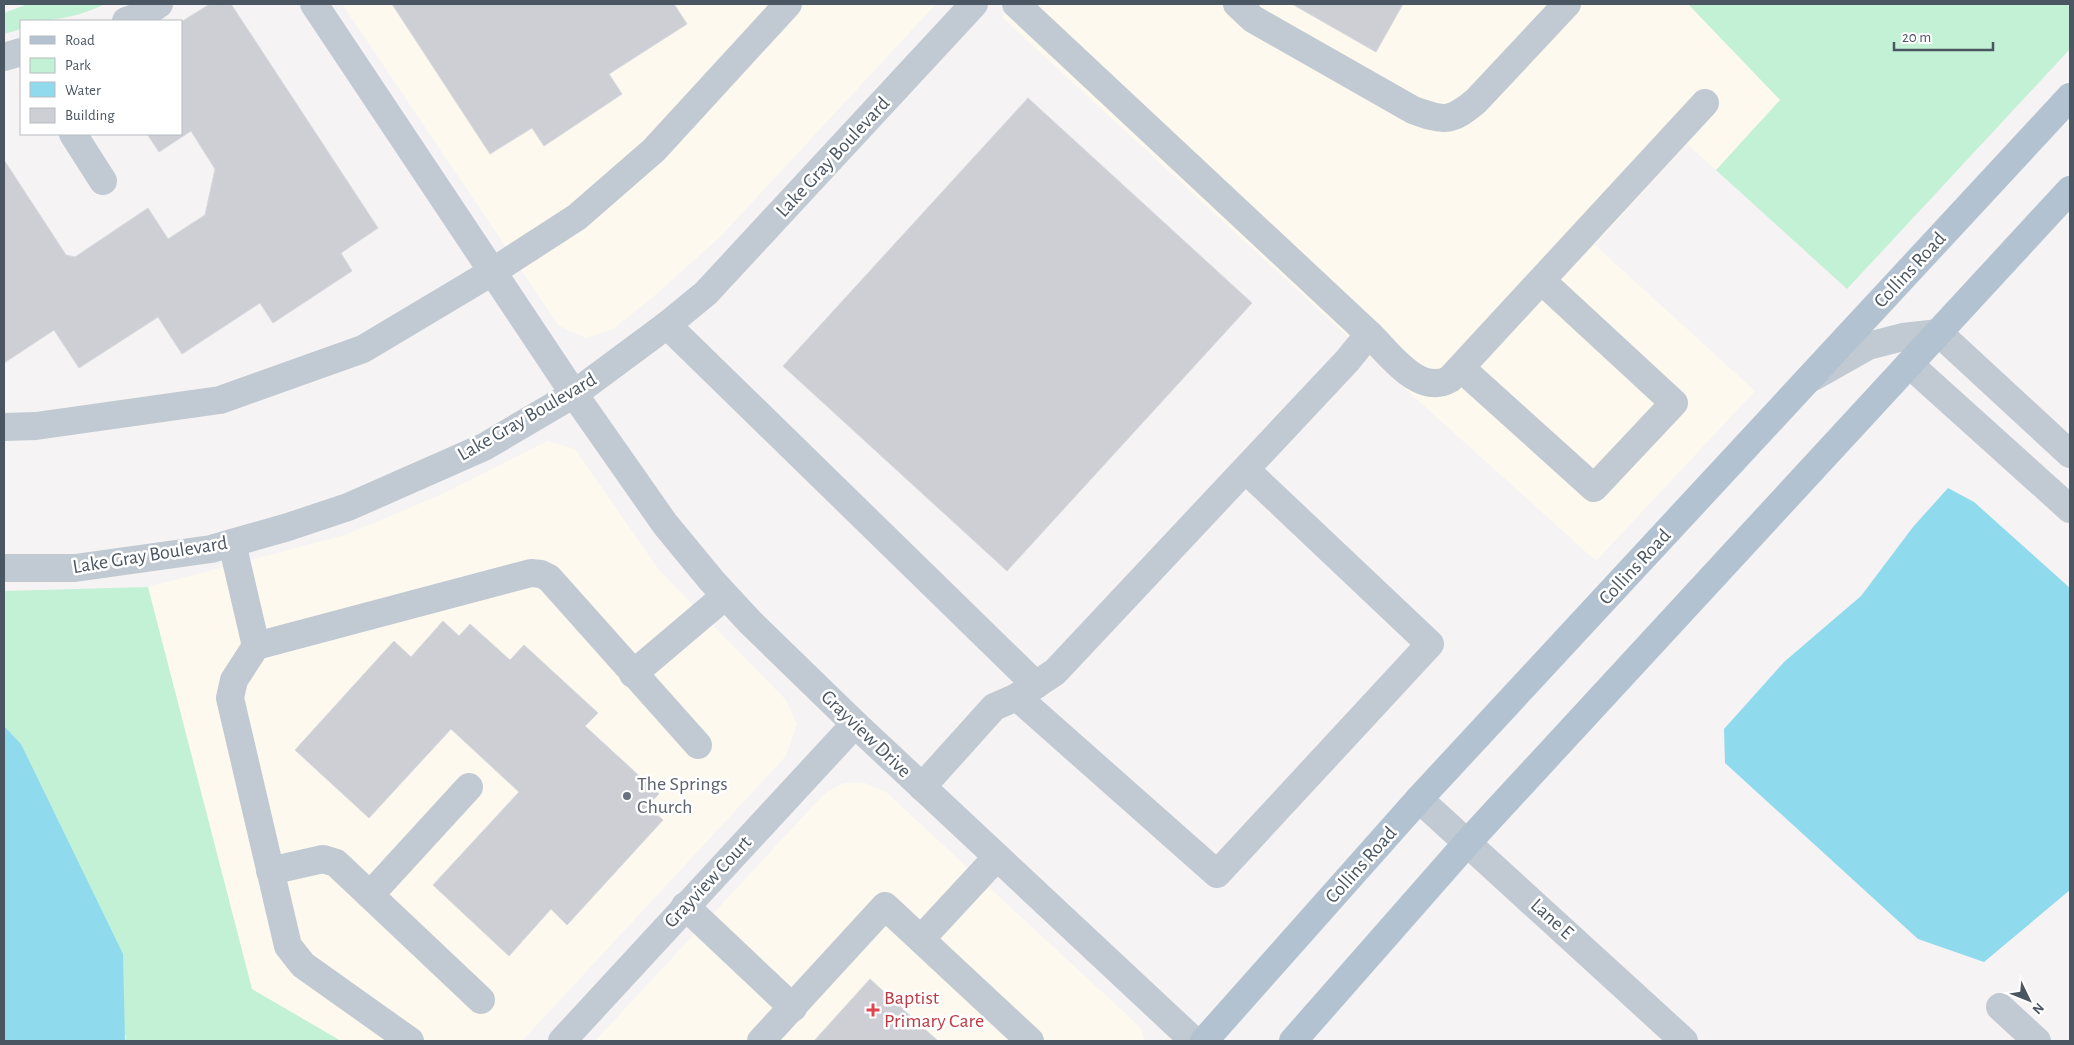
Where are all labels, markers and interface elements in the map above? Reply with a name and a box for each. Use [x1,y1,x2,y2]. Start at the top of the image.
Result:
legend [20,20,182,135]
scale bar [1894,20,1993,52]
text: 20 m [1902,30,1931,45]
text: Road [65,33,95,48]
text: Park [65,58,91,73]
text: Water [65,83,101,98]
street label: Lake Gray Boulevard [772,93,894,221]
text: Building [65,108,115,123]
street label: Collins Road [1870,228,1950,312]
street label: Lake Gray Boulevard [454,369,600,465]
street label: Collins Road [1595,525,1675,609]
street label: Lake Gray Boulevard [71,533,229,577]
street label: Grayview Drive [817,686,915,782]
place label: The Springs Church [637,774,728,817]
marker: The Springs Church [621,790,633,802]
street label: Collins Road [1322,823,1400,907]
street label: Grayview Court [661,832,756,932]
street label: Lane E [1527,895,1577,943]
north arrow [2004,975,2054,1025]
place label: Baptist Primary Care [884,988,984,1031]
text: N [2029,1000,2046,1017]
marker: Baptist Primary Care [866,1003,880,1017]

